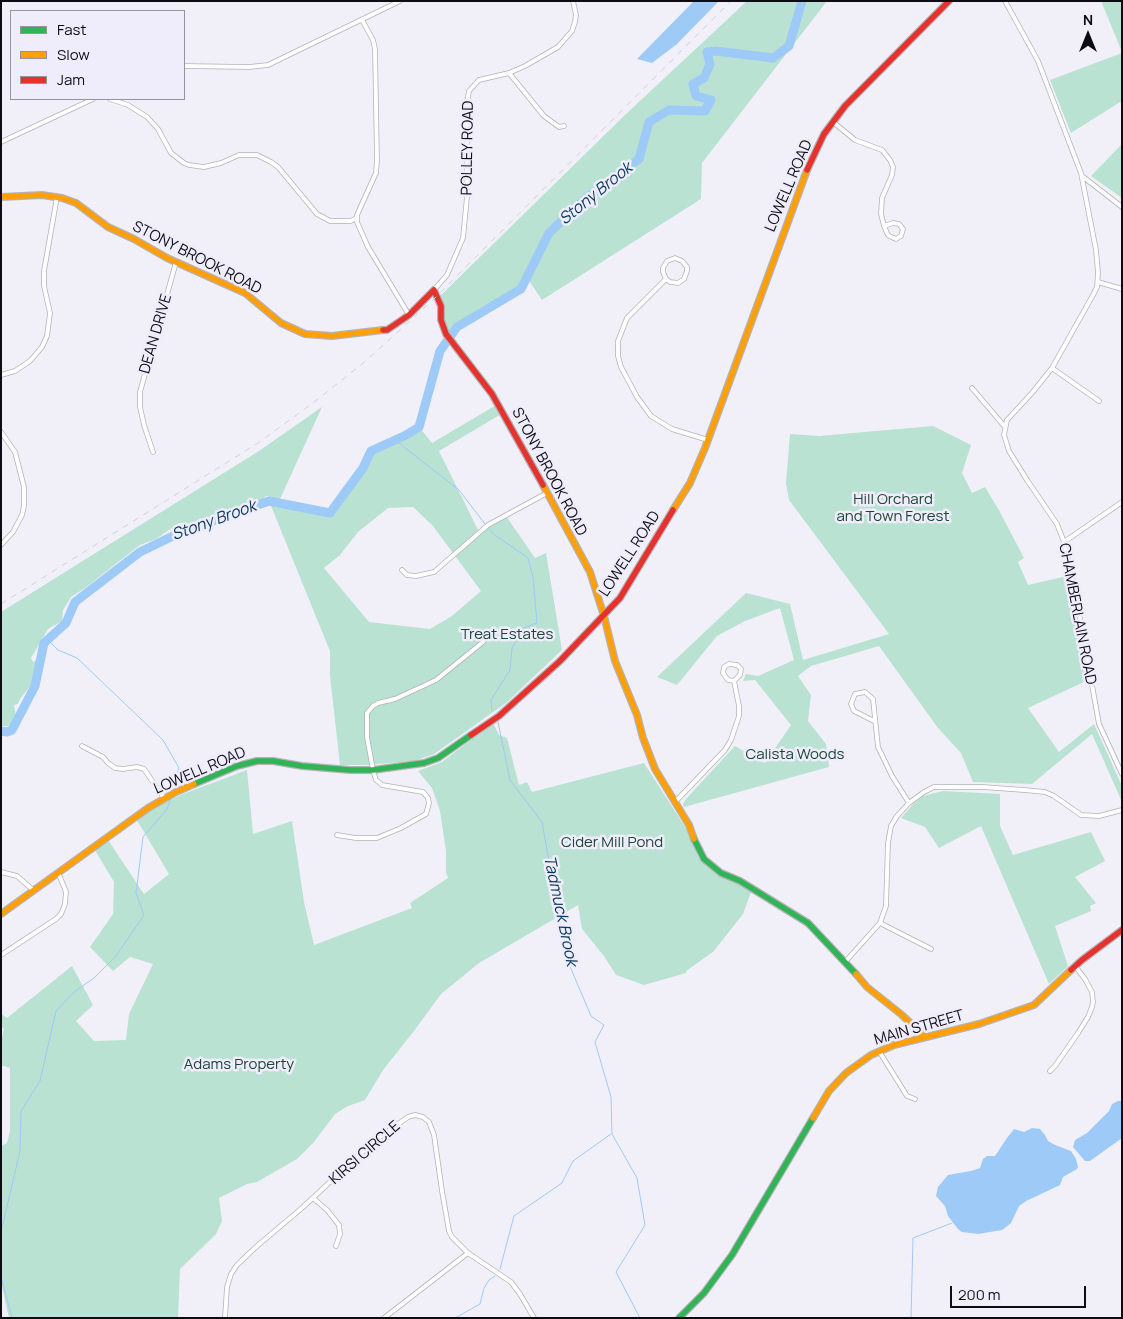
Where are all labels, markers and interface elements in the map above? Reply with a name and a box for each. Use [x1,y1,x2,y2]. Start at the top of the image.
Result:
legend [10,10,185,100]
north arrow [1063,10,1113,60]
text: N [1083,10,1093,29]
text: Fast [57,19,86,40]
text: Slow [57,44,90,65]
text: Jam [57,69,85,90]
street label: POLLEY ROAD [458,100,478,196]
street label: LOWELL ROAD [762,137,816,235]
water label: Stony Brook [556,159,636,229]
street label: STONY BROOK ROAD [129,218,265,298]
street label: DEAN DRIVE [136,292,176,376]
street label: STONY BROOK ROAD [508,405,590,539]
park label: Hill Orchard and Town Forest [837,491,949,526]
water label: Stony Brook [169,497,259,545]
street label: LOWELL ROAD [596,508,664,600]
street label: CHAMBERLAIN ROAD [1054,542,1100,686]
park label: Treat Estates [461,626,553,644]
street label: LOWELL ROAD [151,744,249,798]
park label: Calista Woods [746,746,844,764]
park label: Cider Mill Pond [561,834,663,852]
water label: Tadmuck Brook [539,854,581,968]
street label: MAIN STREET [872,1007,966,1049]
park label: Adams Property [184,1056,294,1074]
street label: KIRSI CIRCLE [326,1117,404,1189]
scale bar [953,1276,1089,1308]
text: 200 m [958,1284,1001,1305]

